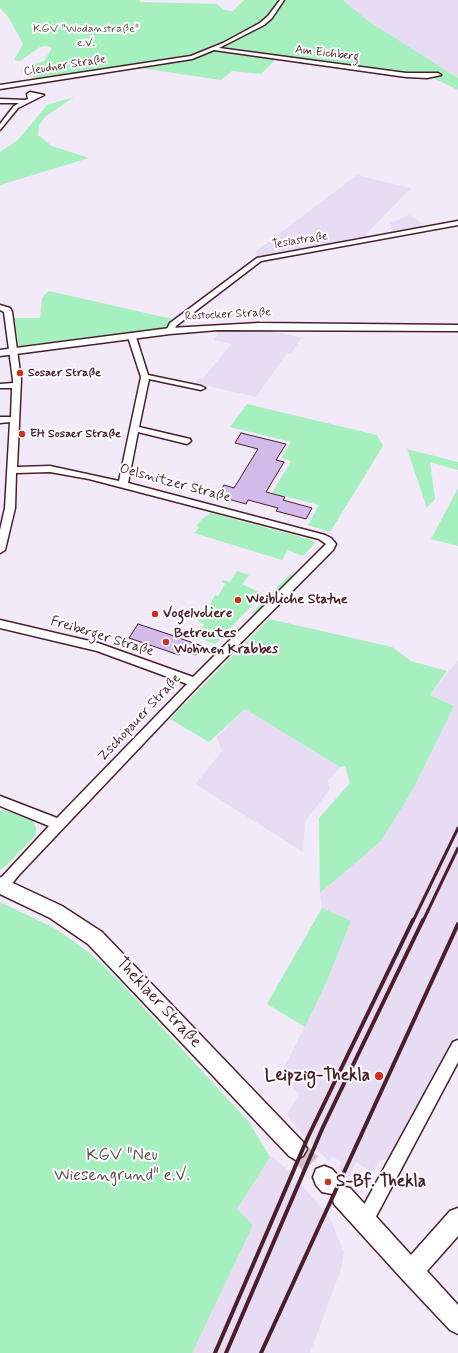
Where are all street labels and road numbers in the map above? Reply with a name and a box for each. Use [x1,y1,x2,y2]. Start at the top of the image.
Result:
street label: Am Eichberg [294,43,360,65]
street label: Cleudner Straße [23,52,107,80]
street label: Teslastraße [271,229,329,253]
street label: Rostocker Straße [185,306,271,324]
street label: Oelsnitzer Straße [118,461,232,507]
street label: Freiberger Straße [48,613,156,661]
street label: Zschopauer Straße [95,671,185,765]
street label: Theklaer Straße [111,953,205,1053]

